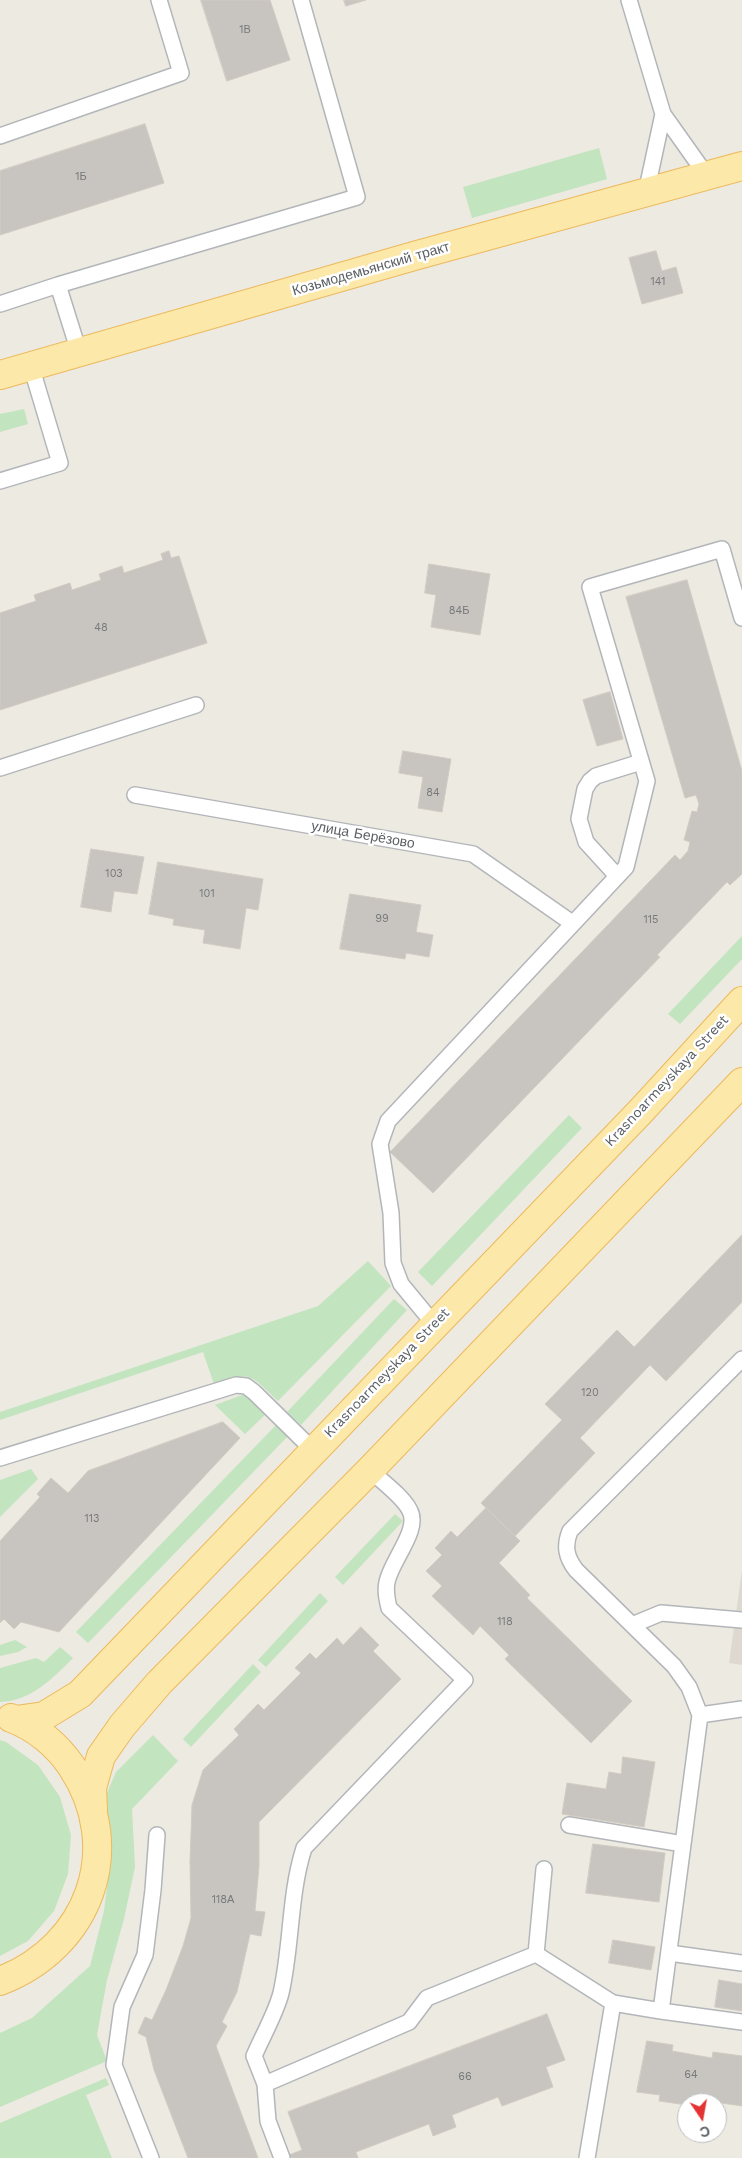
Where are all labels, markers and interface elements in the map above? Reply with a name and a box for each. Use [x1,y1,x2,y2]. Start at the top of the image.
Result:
house number: 1В [239,23,251,37]
house number: 1Б [75,170,87,184]
street label: Козьмодемьянский тракт [290,238,452,300]
house number: 141 [650,275,666,289]
house number: 84Б [449,604,469,618]
house number: 48 [94,621,108,635]
house number: 84 [426,786,440,800]
street label: улица Берёзово [310,818,416,852]
house number: 103 [105,867,123,881]
house number: 101 [199,887,215,901]
house number: 99 [375,912,389,926]
house number: 115 [644,913,658,927]
street label: Krasnoarmeyskaya Street [602,1012,732,1150]
street label: Krasnoarmeyskaya Street [321,1305,453,1441]
house number: 120 [581,1386,599,1400]
house number: 113 [85,1512,99,1526]
house number: 118 [497,1615,513,1629]
house number: 118А [212,1893,234,1907]
house number: 64 [684,2068,698,2082]
house number: 66 [458,2070,472,2084]
north arrow [677,2093,727,2143]
text: С [698,2123,712,2141]

